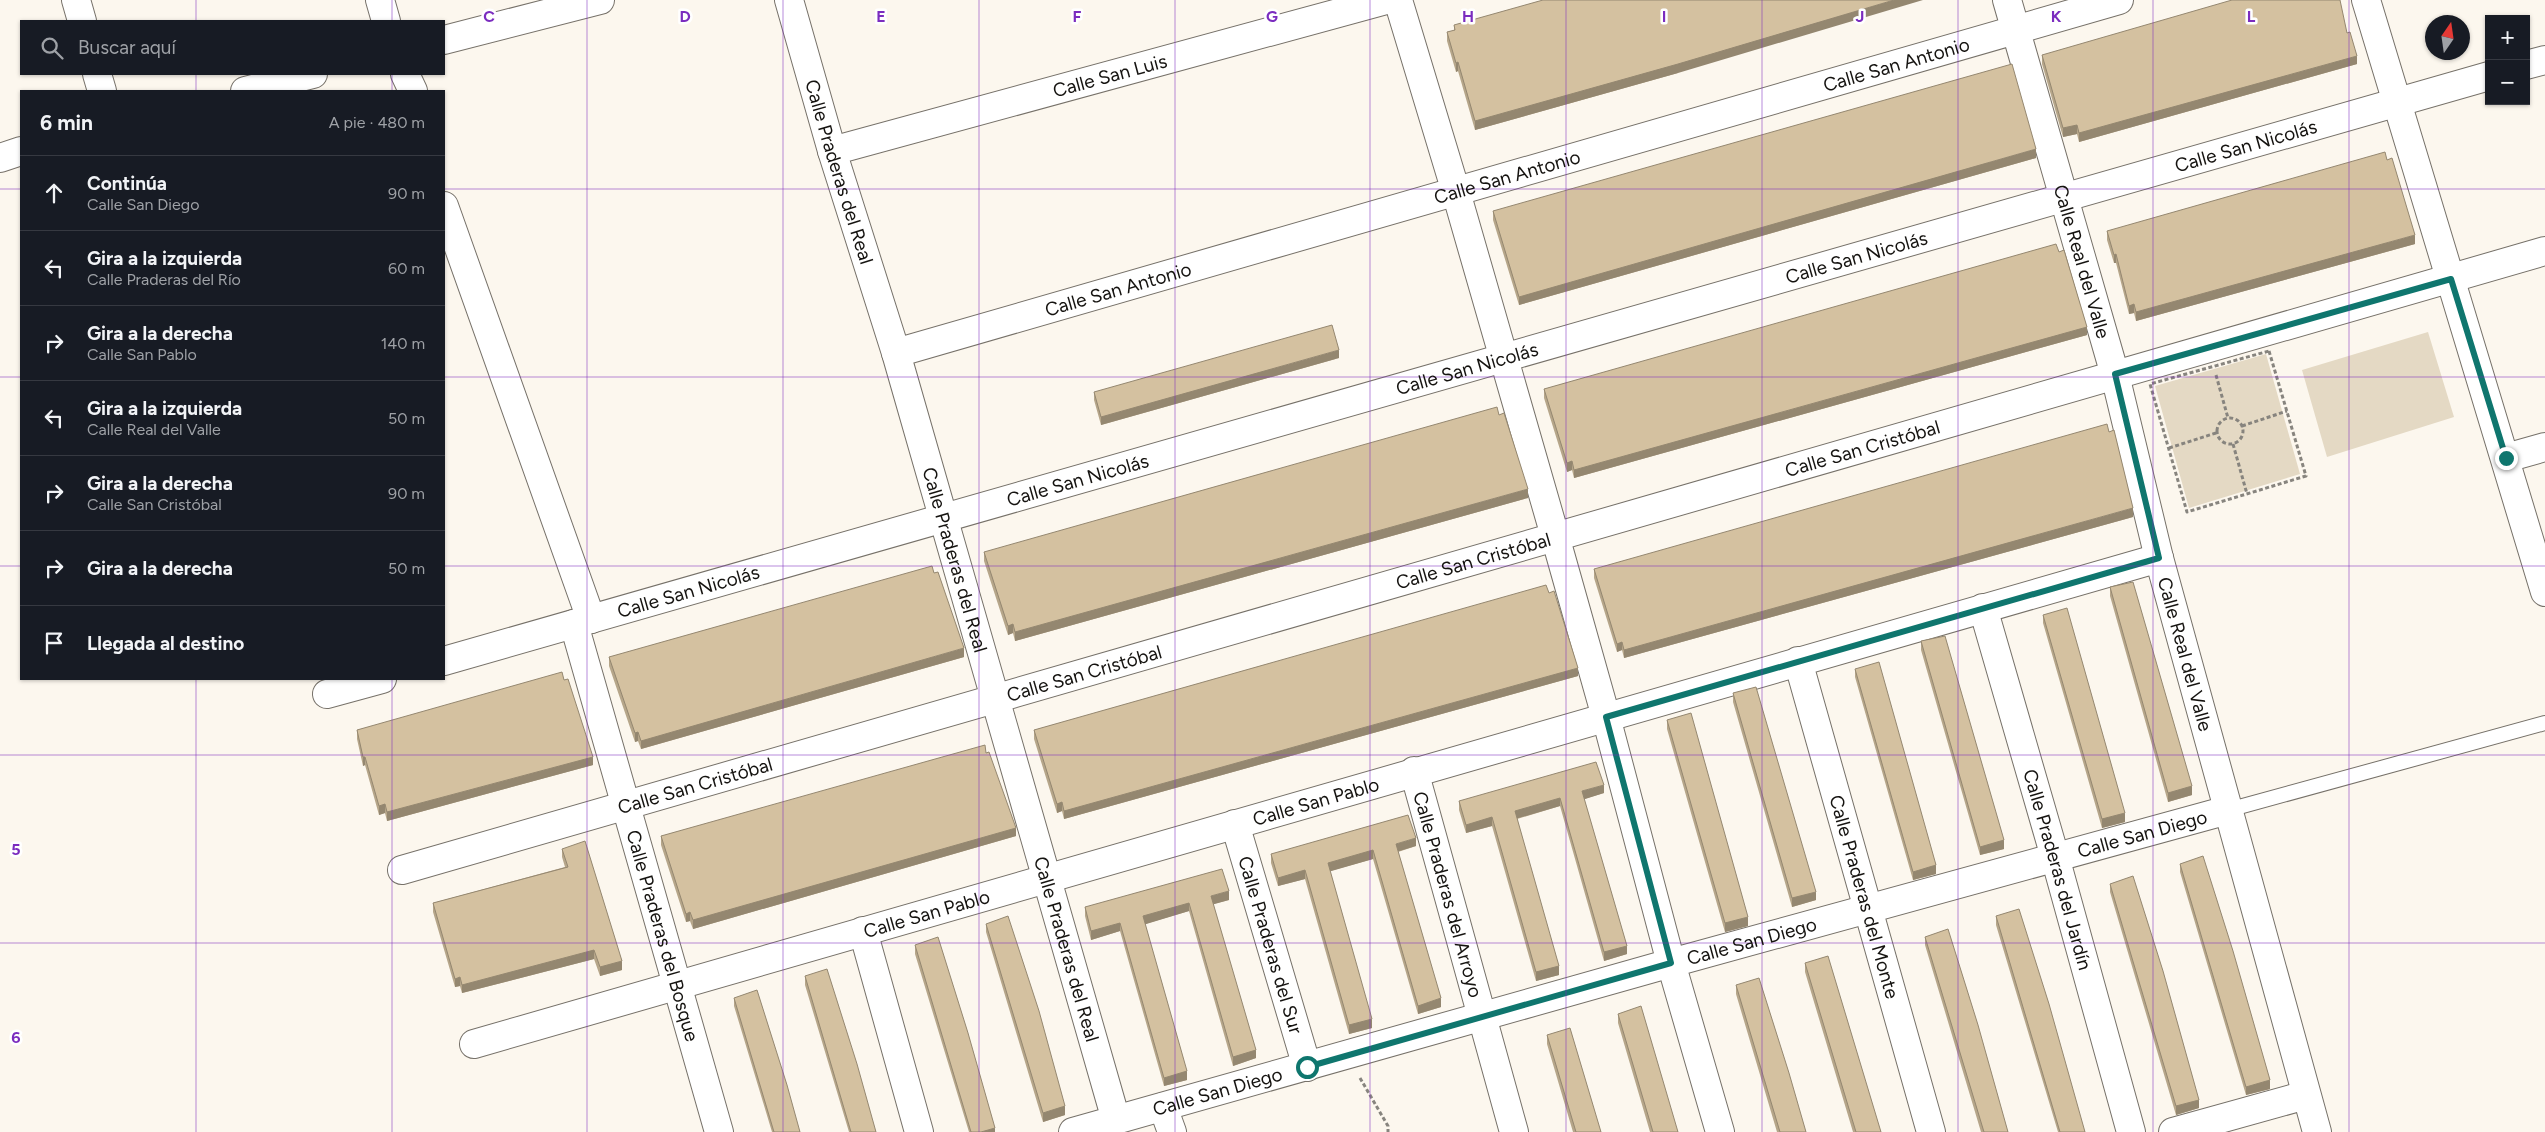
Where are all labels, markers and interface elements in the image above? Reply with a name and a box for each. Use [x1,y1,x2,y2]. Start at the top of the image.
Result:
text: C [483,7,495,26]
text: D [679,7,691,26]
text: E [876,7,886,26]
text: F [1073,7,1082,26]
text: G [1266,7,1278,26]
text: H [1462,7,1474,26]
text: I [1662,7,1666,26]
text: J [1856,7,1864,26]
text: K [2051,7,2062,26]
text: L [2247,7,2256,26]
north arrow [2425,15,2470,60]
map controls [2485,15,2530,105]
button: + [2485,15,2530,60]
search box [20,20,445,75]
street label: Calle San Antonio [1820,32,1972,96]
icon: search [38,34,66,62]
text: Buscar aquí [78,36,176,59]
street label: Calle San Luis [1050,49,1170,102]
button: − [2485,60,2530,105]
street label: Calle Praderas del Real [801,77,879,267]
text: 6 min [40,110,93,135]
text: A pie · 480 m [329,113,425,132]
street label: Calle San Nicolás [2172,114,2320,177]
street label: Calle San Antonio [1431,145,1583,209]
text: Continúa [87,172,167,195]
icon: ahead [40,179,68,207]
street label: Calle Real del Valle [2049,182,2115,341]
text: 90 m [388,184,425,203]
text: Calle San Diego [87,195,199,214]
street label: Calle San Nicolás [1783,226,1930,288]
text: Gira a la izquierda [87,247,242,270]
icon: left [40,254,68,282]
street label: Calle San Antonio [1042,257,1194,321]
text: 60 m [388,259,425,278]
text: Calle Praderas del Río [87,270,241,289]
text: Gira a la derecha [87,322,233,345]
icon: right [40,329,68,357]
text: 140 m [381,334,425,353]
street label: Calle San Nicolás [1393,337,1541,400]
text: Calle San Pablo [87,345,197,364]
text: Gira a la izquierda [87,397,242,420]
icon: left [40,404,68,432]
text: 50 m [388,409,425,428]
street label: Calle San Cristóbal [1782,415,1942,481]
text: Calle Real del Valle [87,420,221,439]
route end [2495,447,2518,470]
street label: Calle San Nicolás [1004,448,1151,511]
street label: Calle Praderas del Real [918,464,993,655]
text: Gira a la derecha [87,472,233,495]
icon: right [40,479,68,507]
text: 90 m [388,484,425,503]
text: Calle San Cristóbal [87,495,222,514]
street label: Calle San Cristóbal [1393,527,1553,594]
icon: right [40,554,68,582]
text: Gira a la derecha [87,557,233,580]
text: 50 m [388,559,425,578]
street label: Calle San Nicolás [615,560,762,622]
street label: Calle Real del Valle [2153,574,2218,734]
icon: arrive [40,629,68,657]
text: Llegada al destino [87,632,244,655]
street label: Calle San Cristóbal [1004,640,1164,706]
street label: Calle San Cristóbal [615,752,775,819]
street label: Calle Praderas del Jardín [2019,766,2097,972]
street label: Calle San Pablo [1250,772,1382,830]
street label: Calle Praderas del Arroyo [1409,789,1488,1000]
street label: Calle Praderas del Monte [1825,792,1904,1001]
street label: Calle San Diego [2075,805,2210,862]
street label: Calle Praderas del Bosque [622,827,704,1044]
text: 5 [11,840,21,859]
street label: Calle Praderas del Sur [1234,853,1308,1037]
street label: Calle Praderas del Real [1029,854,1104,1044]
street label: Calle San Pablo [861,884,992,943]
street label: Calle San Diego [1684,912,1819,970]
text: 6 [11,1028,21,1047]
route start [1296,1056,1319,1079]
street label: Calle San Diego [1150,1062,1285,1120]

